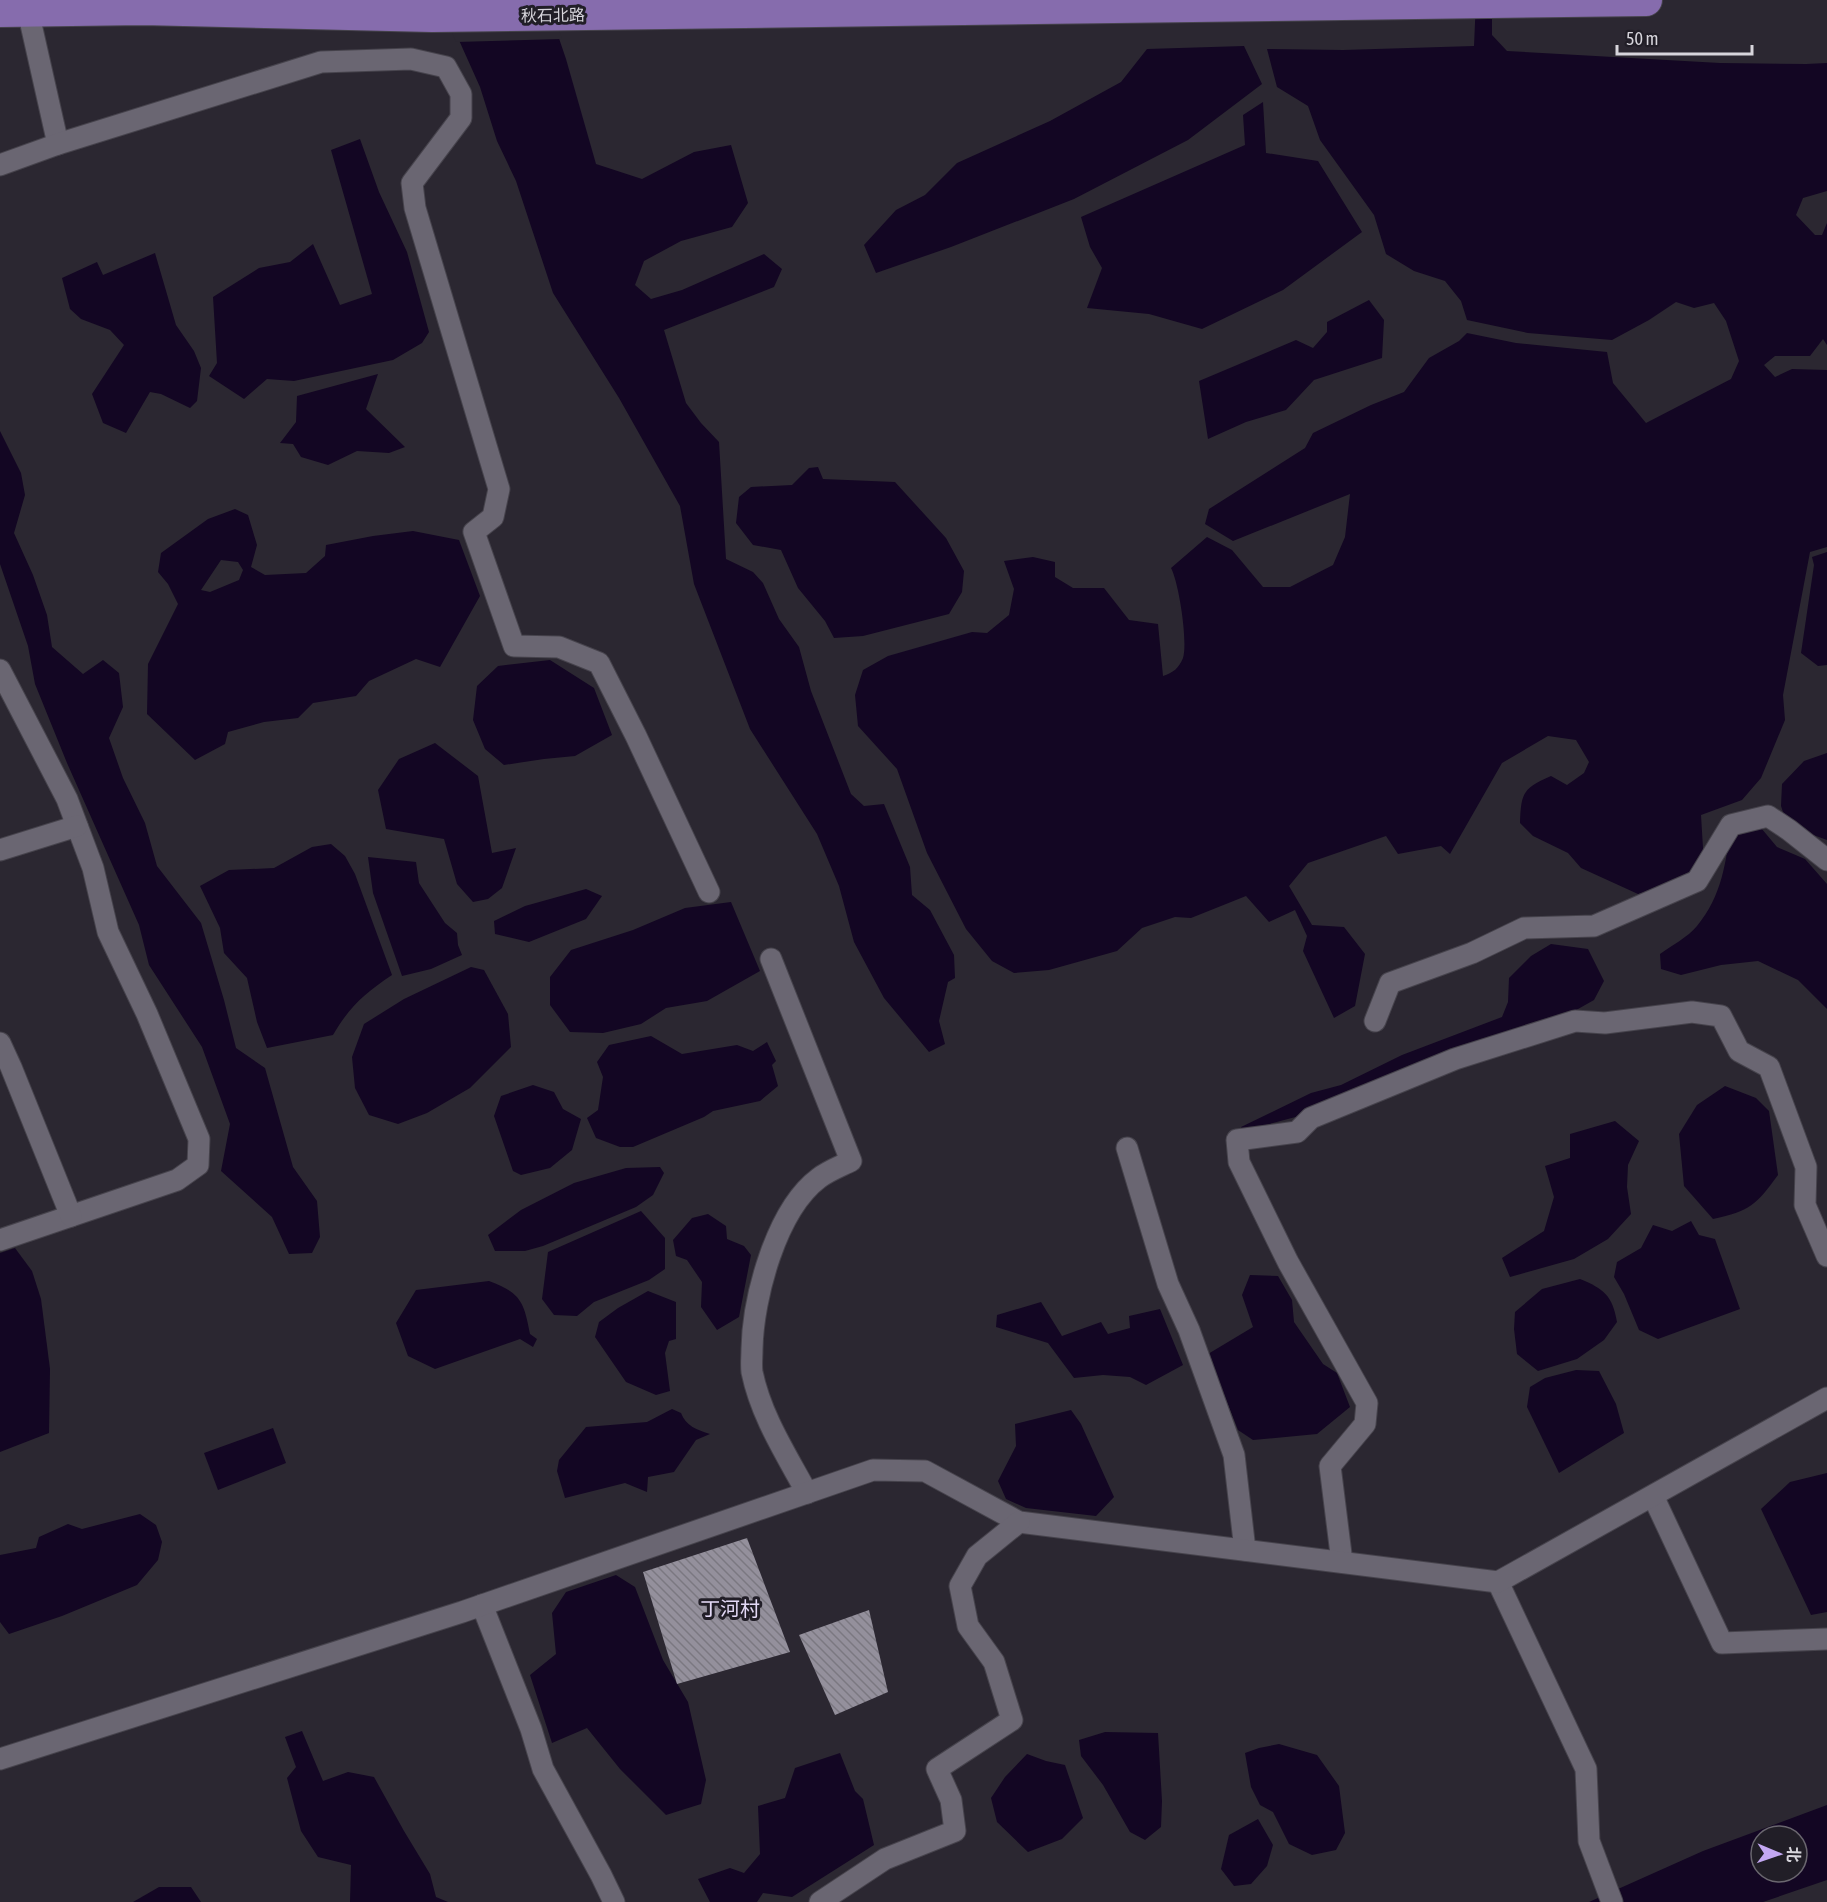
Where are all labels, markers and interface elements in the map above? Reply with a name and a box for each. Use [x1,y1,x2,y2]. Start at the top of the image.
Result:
street label: 秋石北路 [521,5,585,25]
scale bar [1617,18,1752,56]
text: 50 m [1626,28,1658,49]
district label: 丁河村 [700,1597,760,1620]
north arrow [1749,1824,1809,1884]
text: 北 [1785,1846,1803,1863]

